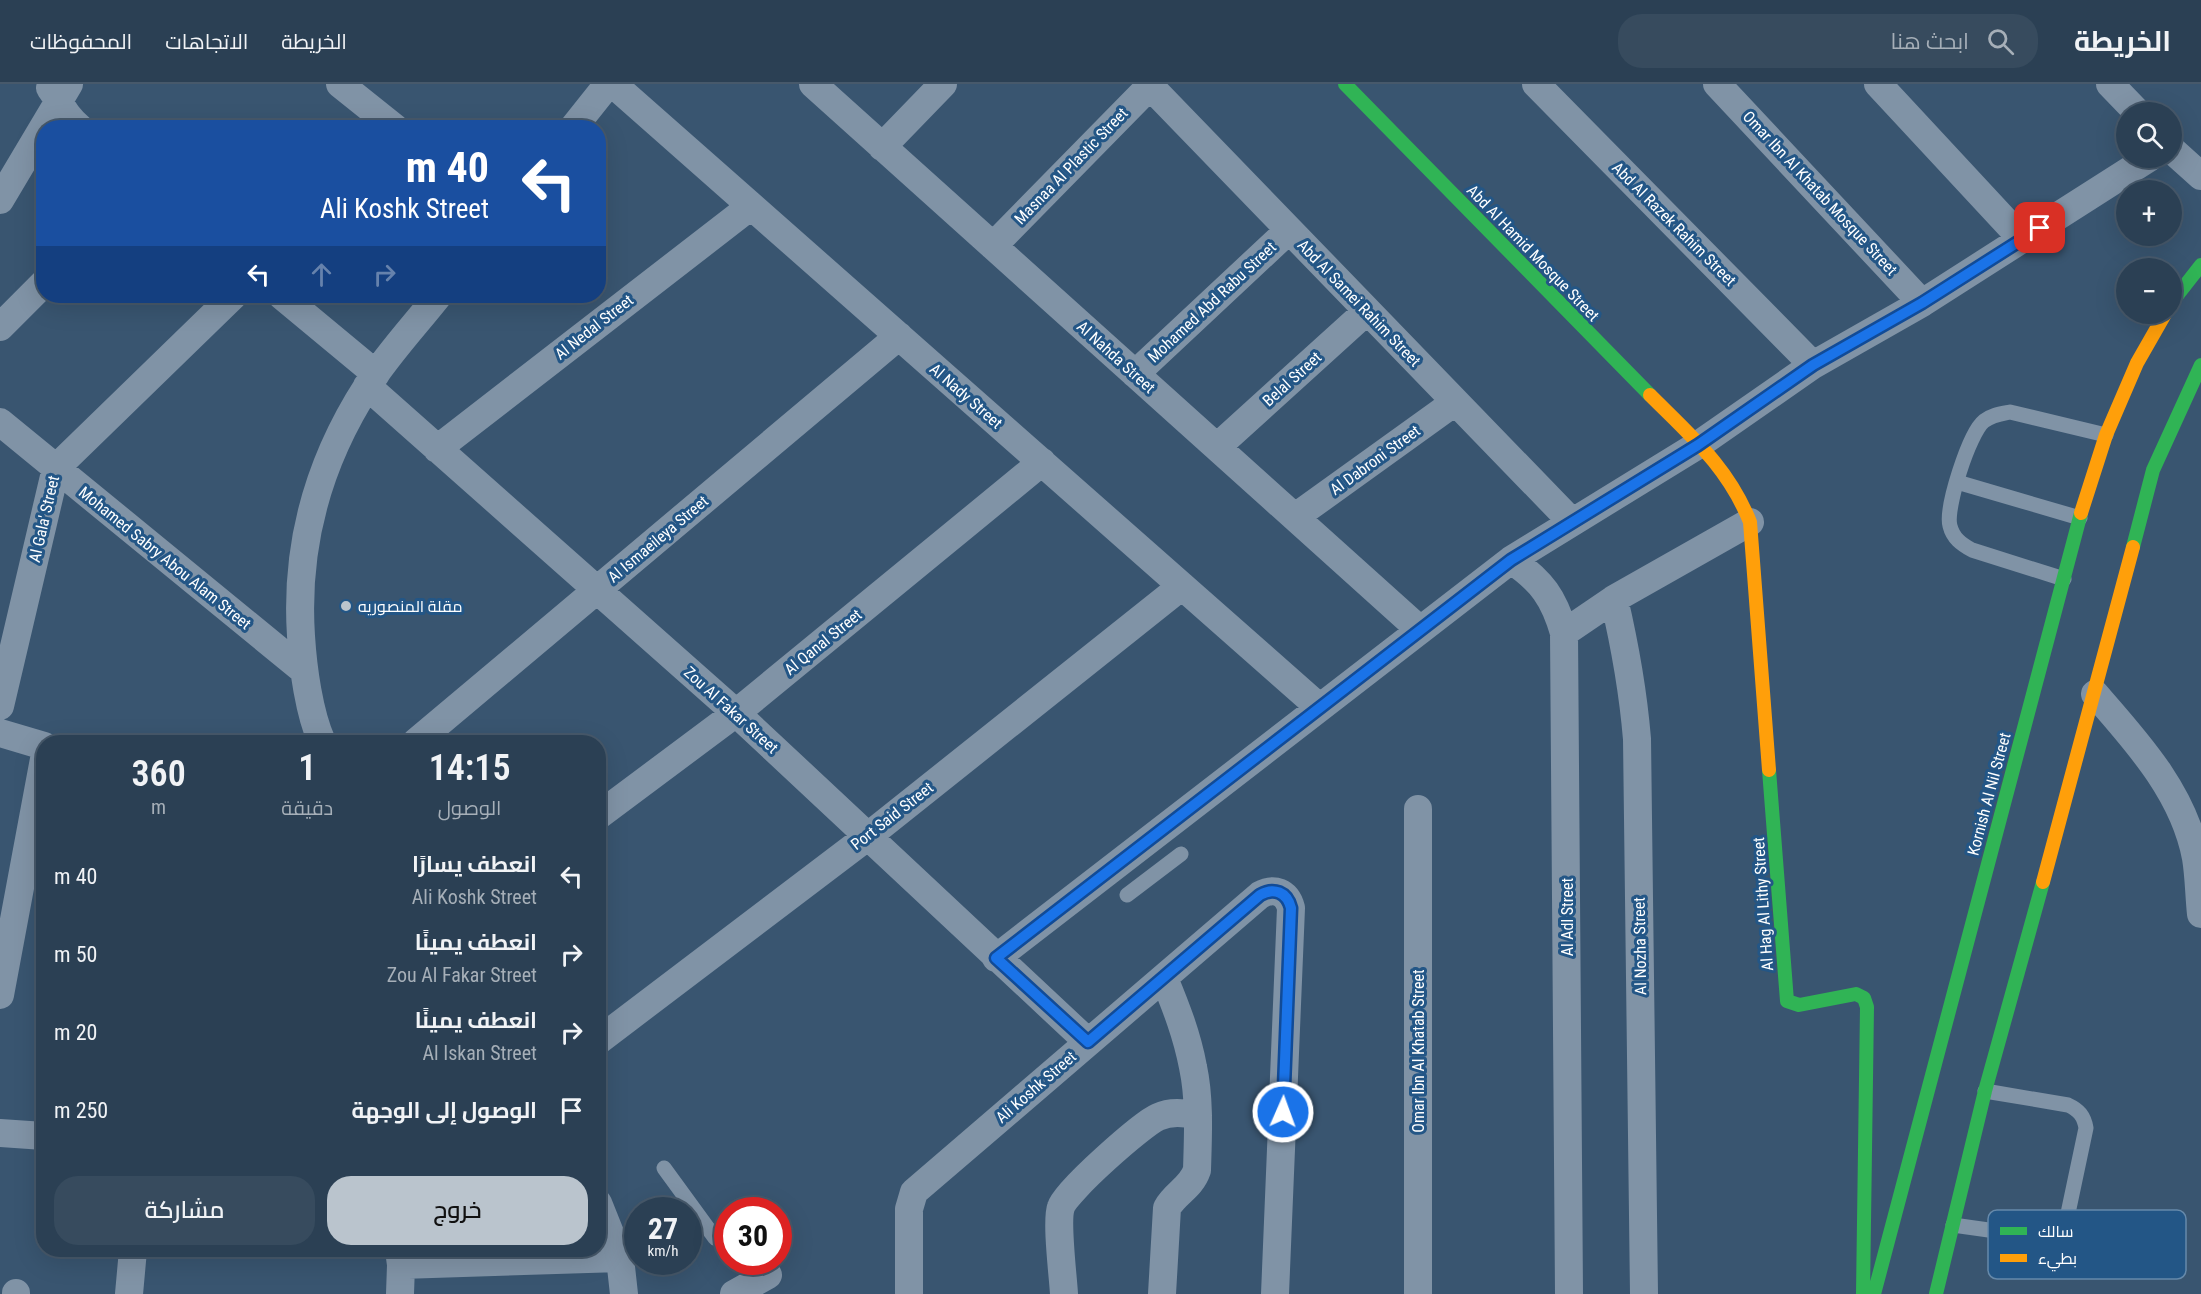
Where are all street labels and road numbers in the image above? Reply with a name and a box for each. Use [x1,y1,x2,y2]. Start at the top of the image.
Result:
street label: Masnaa Al Plastic Street [1010,104,1132,228]
street label: Omar Ibn Al Khatab Mosque Street [1739,107,1901,279]
street label: Abd Al Razek Rahim Street [1608,158,1740,290]
street label: Abd Al Hamid Mosque Street [1463,181,1603,325]
street label: Abd Al Samei Rahim Street [1293,236,1425,371]
street label: Mohamed Abd Rabu Street [1144,237,1280,366]
street label: Al Nedal Street [551,290,637,364]
street label: Al Nahda Street [1073,317,1159,397]
street label: Belal Street [1259,348,1325,410]
street label: Al Nady Street [926,359,1006,433]
street label: Al Dabroni Street [1326,421,1424,499]
street label: Al Gala' Street [25,474,63,564]
street label: Mohamed Sabry Abou Alam Street [75,483,255,634]
street label: Al Ismaeileya Street [604,491,712,587]
street label: Al Qanal Street [780,605,866,679]
street label: Zou Al Fakar Street [680,663,782,757]
street label: Kornish Al Nil Street [1963,730,2015,858]
street label: Port Said Street [847,778,937,854]
street label: Al Hag Al Lithy Street [1749,836,1777,971]
street label: Al Adl Street [1558,877,1577,956]
street label: Al Nozha Street [1630,897,1650,995]
street label: Omar Ibn Al Khatab Street [1409,969,1428,1133]
street label: Ali Koshk Street [992,1047,1080,1127]

